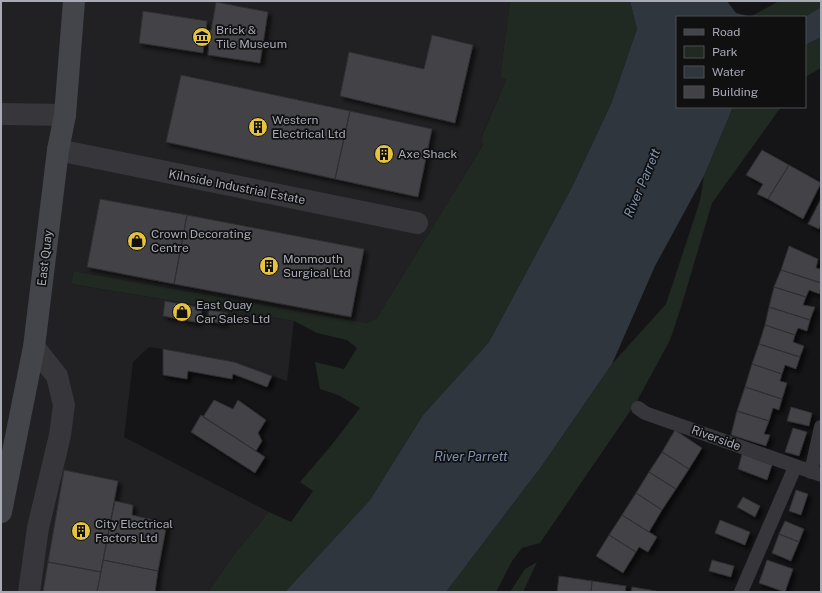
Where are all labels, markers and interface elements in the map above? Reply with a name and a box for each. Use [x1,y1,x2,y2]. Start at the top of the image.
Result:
legend [676,16,806,108]
place label: Brick & Tile Museum [216,23,287,51]
text: Road [712,25,740,39]
museum icon: Brick & Tile Museum [191,26,213,48]
text: Park [712,45,738,59]
text: Water [712,65,746,79]
text: Building [712,85,758,99]
place label: Western Electrical Ltd [272,113,346,141]
building icon: Western Electrical Ltd [247,116,269,138]
building icon: Axe Shack [373,143,395,165]
water label: River Parrett [621,146,663,220]
place label: Axe Shack [398,147,458,161]
street label: Kilnside Industrial Estate [167,167,307,207]
place label: Crown Decorating Centre [151,227,251,255]
street label: East Quay [35,229,55,287]
shop icon: Crown Decorating Centre [126,230,148,252]
place label: Monmouth Surgical Ltd [283,252,351,280]
building icon: Monmouth Surgical Ltd [258,255,280,277]
place label: East Quay Car Sales Ltd [196,298,270,326]
shop icon: East Quay Car Sales Ltd [171,301,193,323]
street label: Riverside [689,423,743,453]
water label: River Parrett [434,449,508,464]
place label: City Electrical Factors Ltd [95,517,173,545]
building icon: City Electrical Factors Ltd [70,520,92,542]

